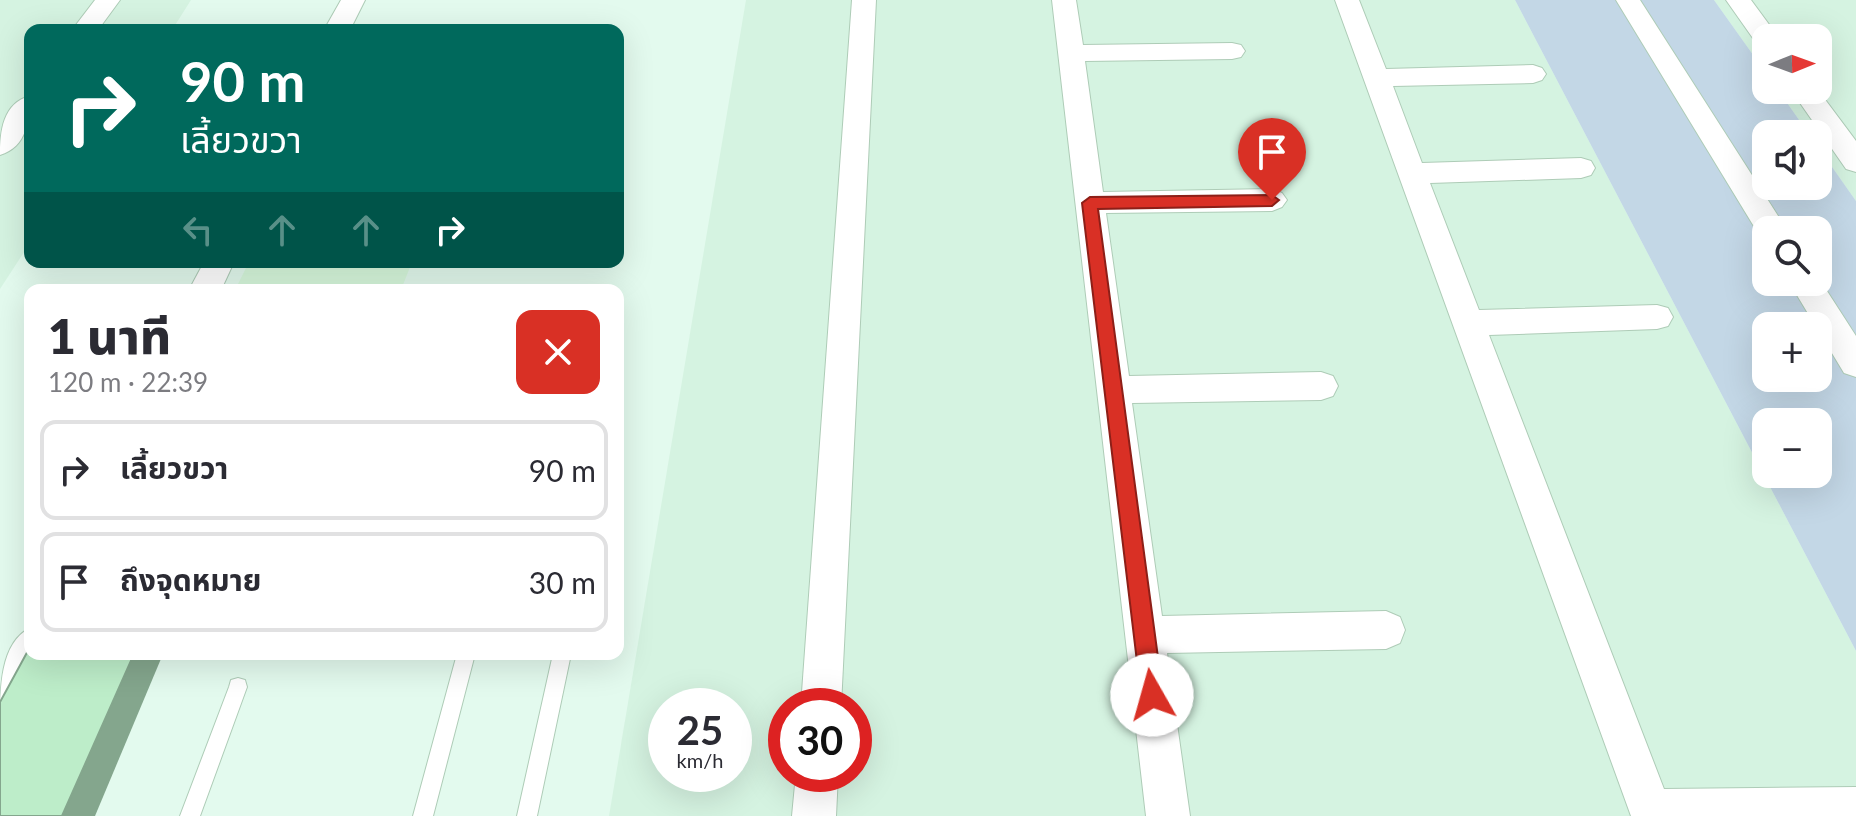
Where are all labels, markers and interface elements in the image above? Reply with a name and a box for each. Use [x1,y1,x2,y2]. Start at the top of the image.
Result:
north arrow [1752,24,1832,104]
map controls [1752,24,1832,488]
text: 90 m [180,47,305,114]
icon: right [48,56,152,160]
text: เลี้ยวขวา [180,117,302,161]
pin [1238,118,1306,200]
button: sound [1752,120,1832,200]
icon: arrive [1250,130,1294,174]
icon: left [176,208,220,252]
icon: ahead [260,208,304,252]
icon: ahead [344,208,388,252]
icon: right [428,208,472,252]
button: search [1752,216,1832,296]
text: 1 นาที [48,307,171,364]
button: close [516,310,600,394]
button: + [1752,312,1832,392]
text: 120 m · 22:39 [48,366,208,398]
button: − [1752,408,1832,488]
icon: right [52,448,96,492]
text: เลี้ยวขวา [120,449,228,485]
text: 90 m [529,452,596,488]
icon: arrive [52,560,96,604]
text: ถึงจุดหมาย [120,561,261,597]
text: 30 m [529,564,596,600]
position arrow [1110,653,1194,737]
speed limit sign: 30 [768,688,872,792]
text: 25 [677,706,723,754]
text: km/h [677,748,723,772]

